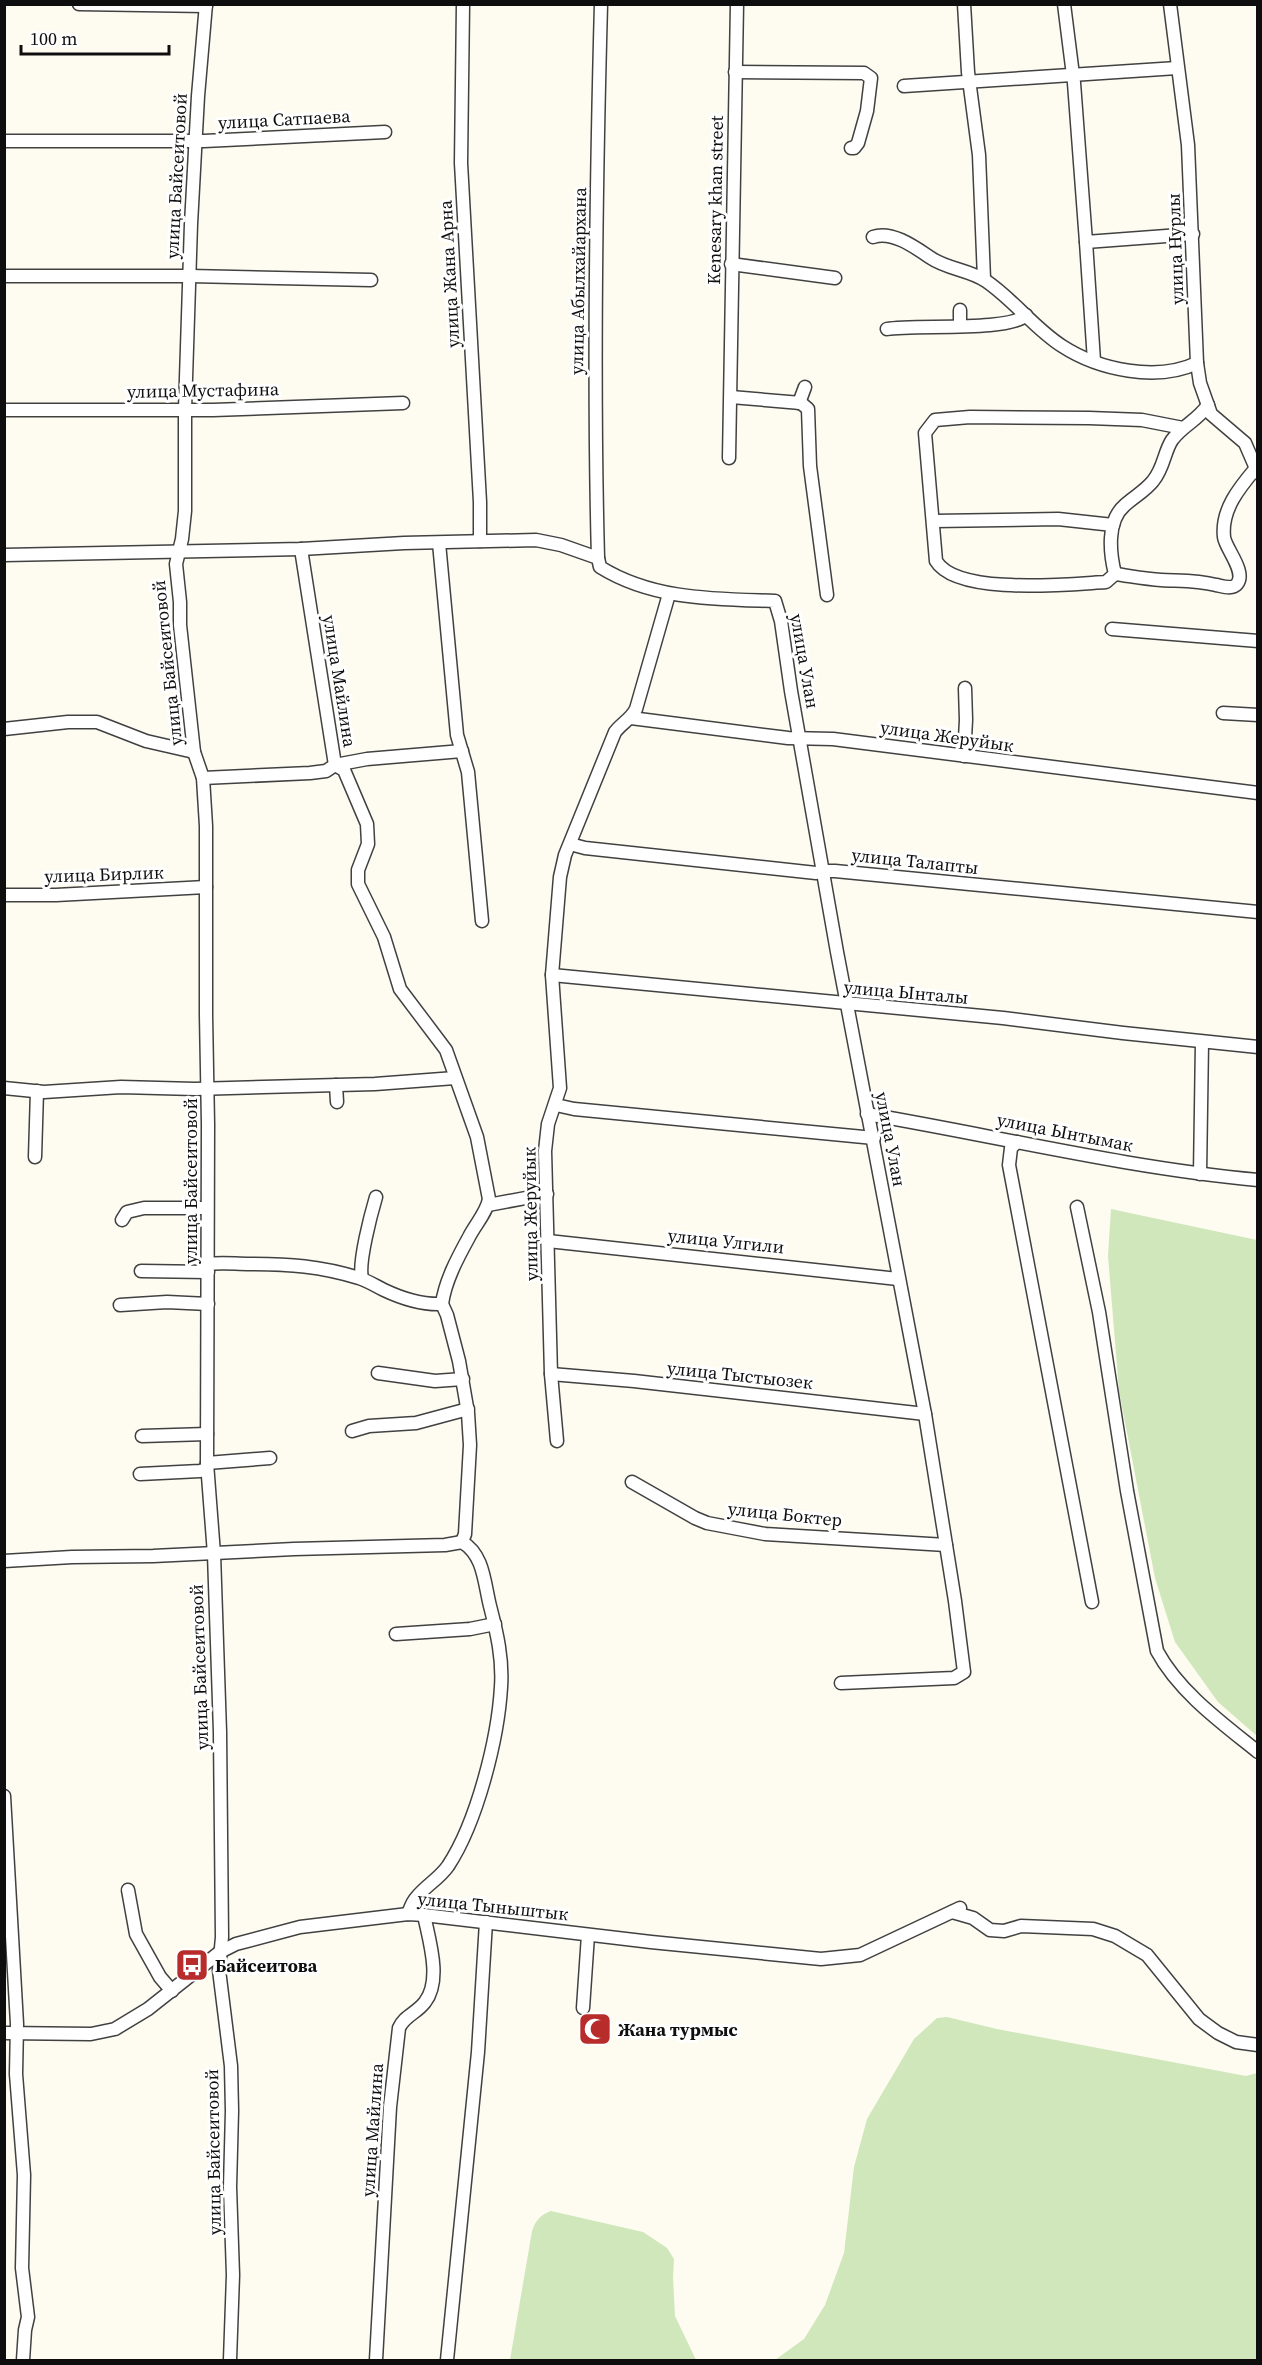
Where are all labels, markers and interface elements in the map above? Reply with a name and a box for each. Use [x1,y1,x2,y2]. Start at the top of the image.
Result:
scale bar [21,18,170,56]
text: 100 m [30,26,77,51]
street label: улица Байсеитовой [159,92,193,260]
street label: улица Сатпаева [217,103,352,135]
street label: Kenesary khan street [701,115,729,285]
street label: улица Абылхайархана [564,186,592,375]
street label: улица Нурлы [1161,193,1189,305]
street label: улица Жана Арна [433,199,465,348]
street label: улица Мустафина [127,376,280,404]
street label: улица Байсеитовой [146,579,188,747]
street label: улица Улан [784,612,826,710]
street label: улица Майлина [317,613,363,750]
street label: улица Жеруйык [879,714,1015,758]
street label: улица Талапты [850,842,980,880]
street label: улица Бирлик [44,859,164,889]
street label: улица Ынталы [843,974,969,1010]
street label: улица Улан [870,1090,912,1188]
street label: улица Байсеитовой [178,1098,203,1264]
street label: улица Ынтымак [995,1107,1135,1157]
street label: улица Жеруйык [516,1147,544,1281]
street label: улица Улгили [667,1222,785,1260]
street label: улица Тыстыозек [666,1355,814,1395]
street label: улица Боктер [727,1496,843,1532]
street label: улица Байсеитовой [184,1584,214,1750]
street label: улица Тыныштык [416,1886,570,1926]
bus stop icon: Байсеитова [174,1947,210,1983]
place label: Байсеитова [215,1953,318,1978]
mosque icon: Жана турмыс [577,2011,613,2047]
place label: Жана турмыс [618,2017,738,2042]
street label: улица Майлина [355,2062,389,2198]
street label: улица Байсеитовой [199,2069,227,2235]

